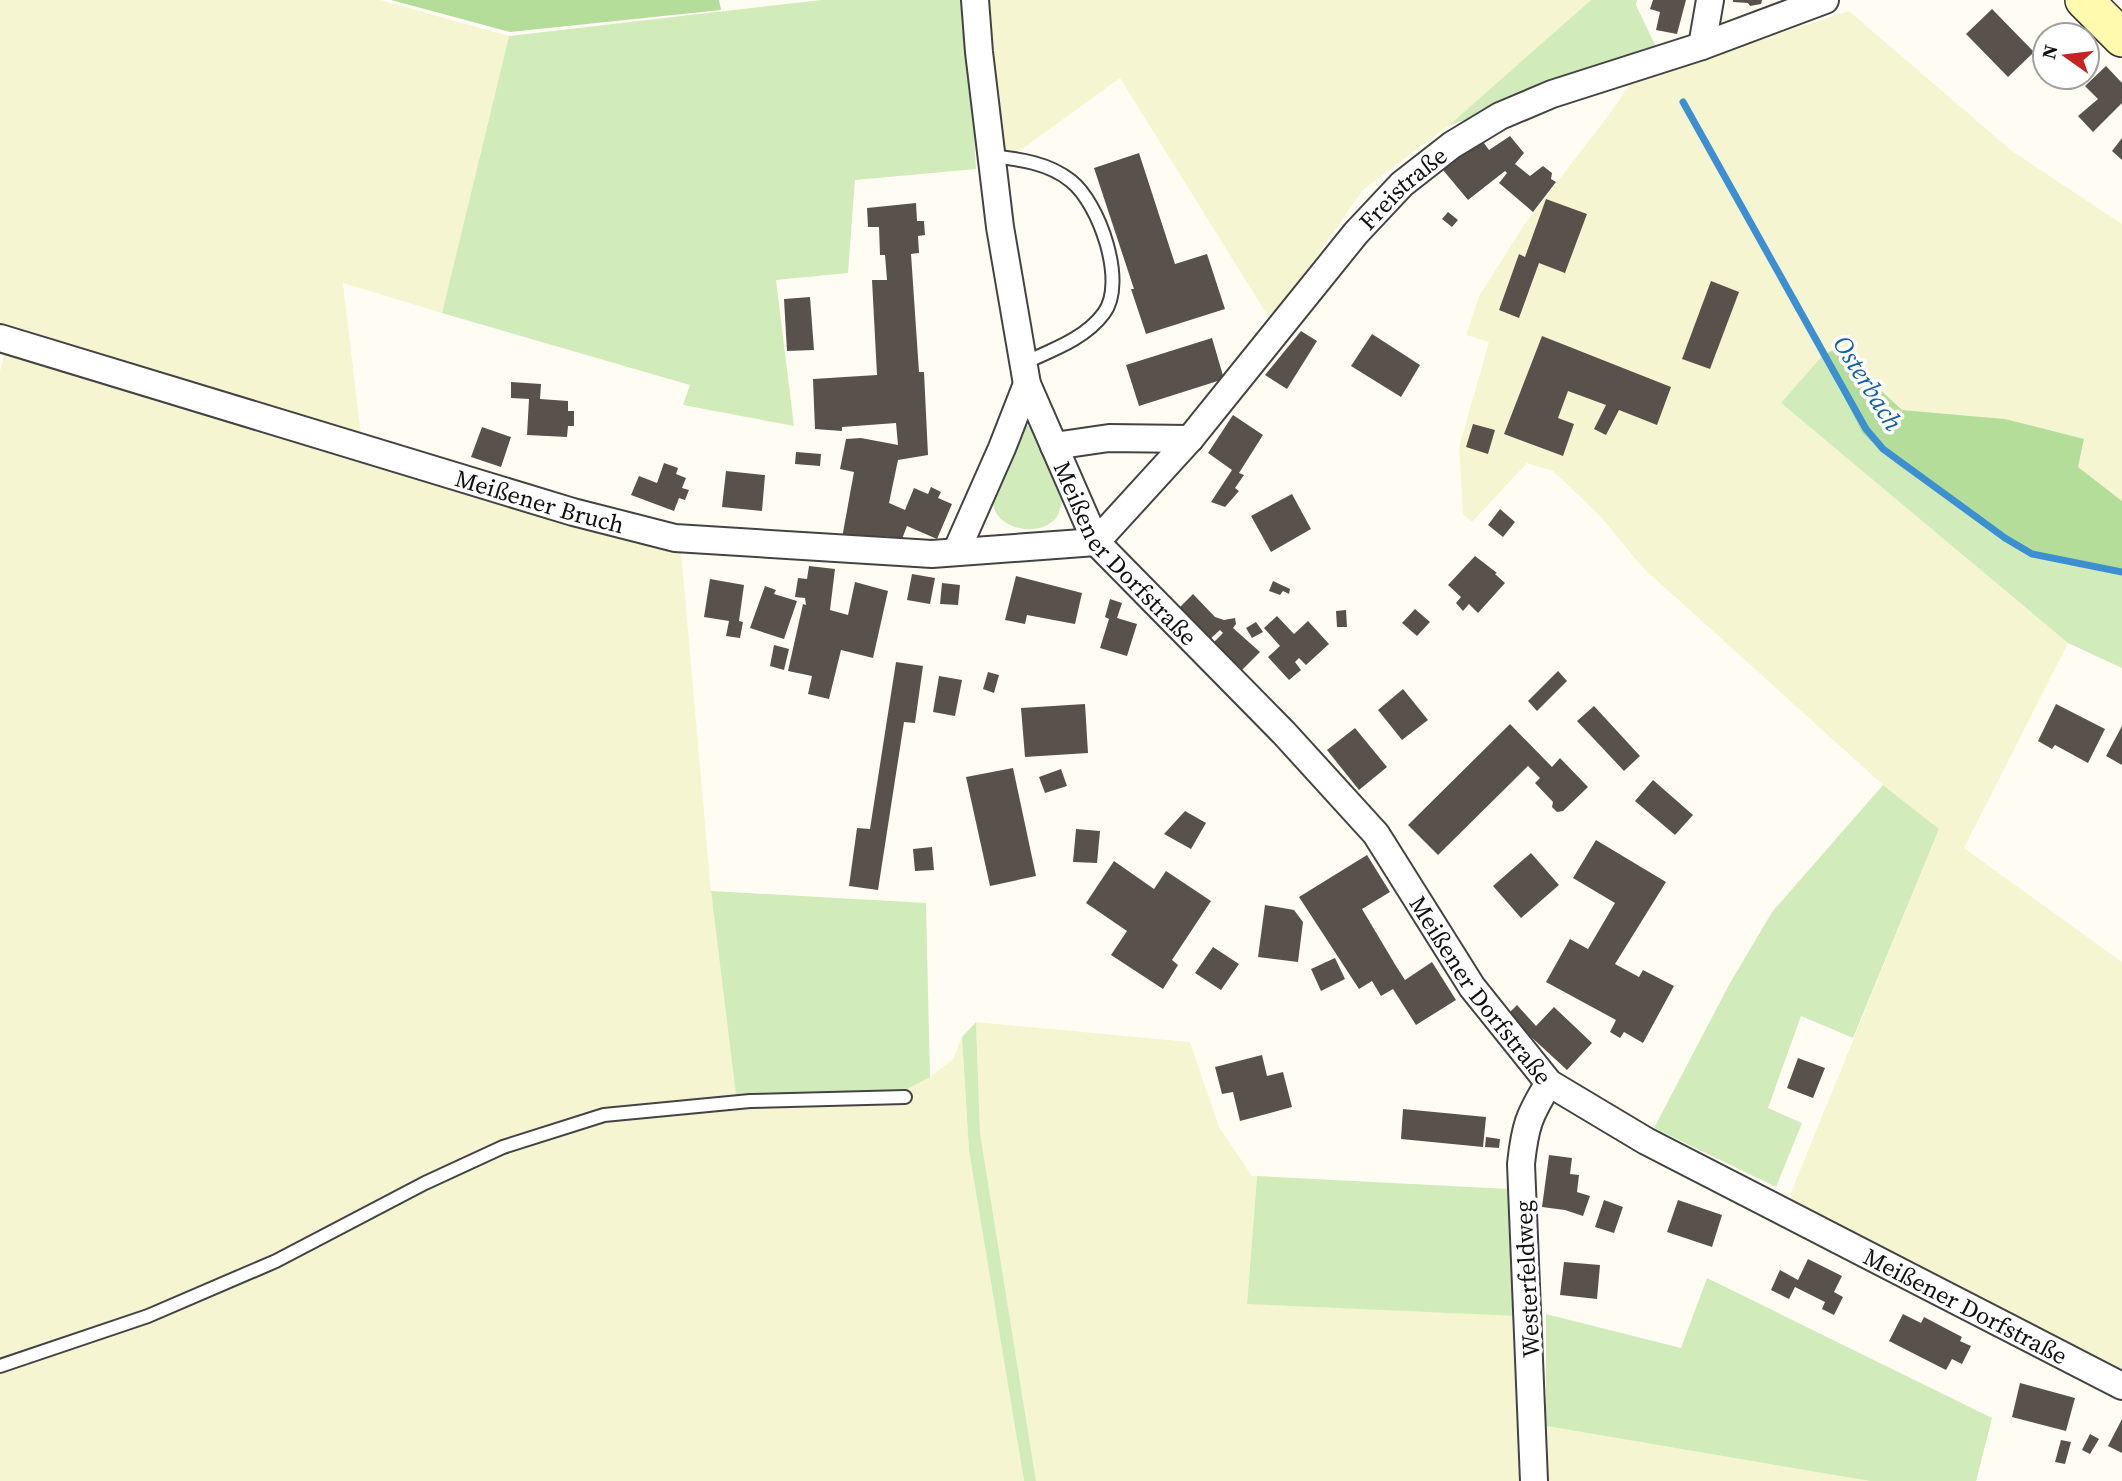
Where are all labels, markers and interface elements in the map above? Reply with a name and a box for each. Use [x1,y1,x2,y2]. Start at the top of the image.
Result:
north arrow [2031,21,2101,91]
text: N [2035,42,2064,62]
street label: Freistraße [1351,139,1454,237]
water label: Osterbach [1825,328,1911,438]
street label: Meißener Dorfstraße [1046,456,1205,652]
street label: Meißener Bruch [451,461,628,541]
street label: Meißener Dorfstraße [1402,889,1560,1091]
street label: Westerfeldweg [1506,1200,1548,1358]
street label: Meißener Dorfstraße [1858,1239,2073,1372]

